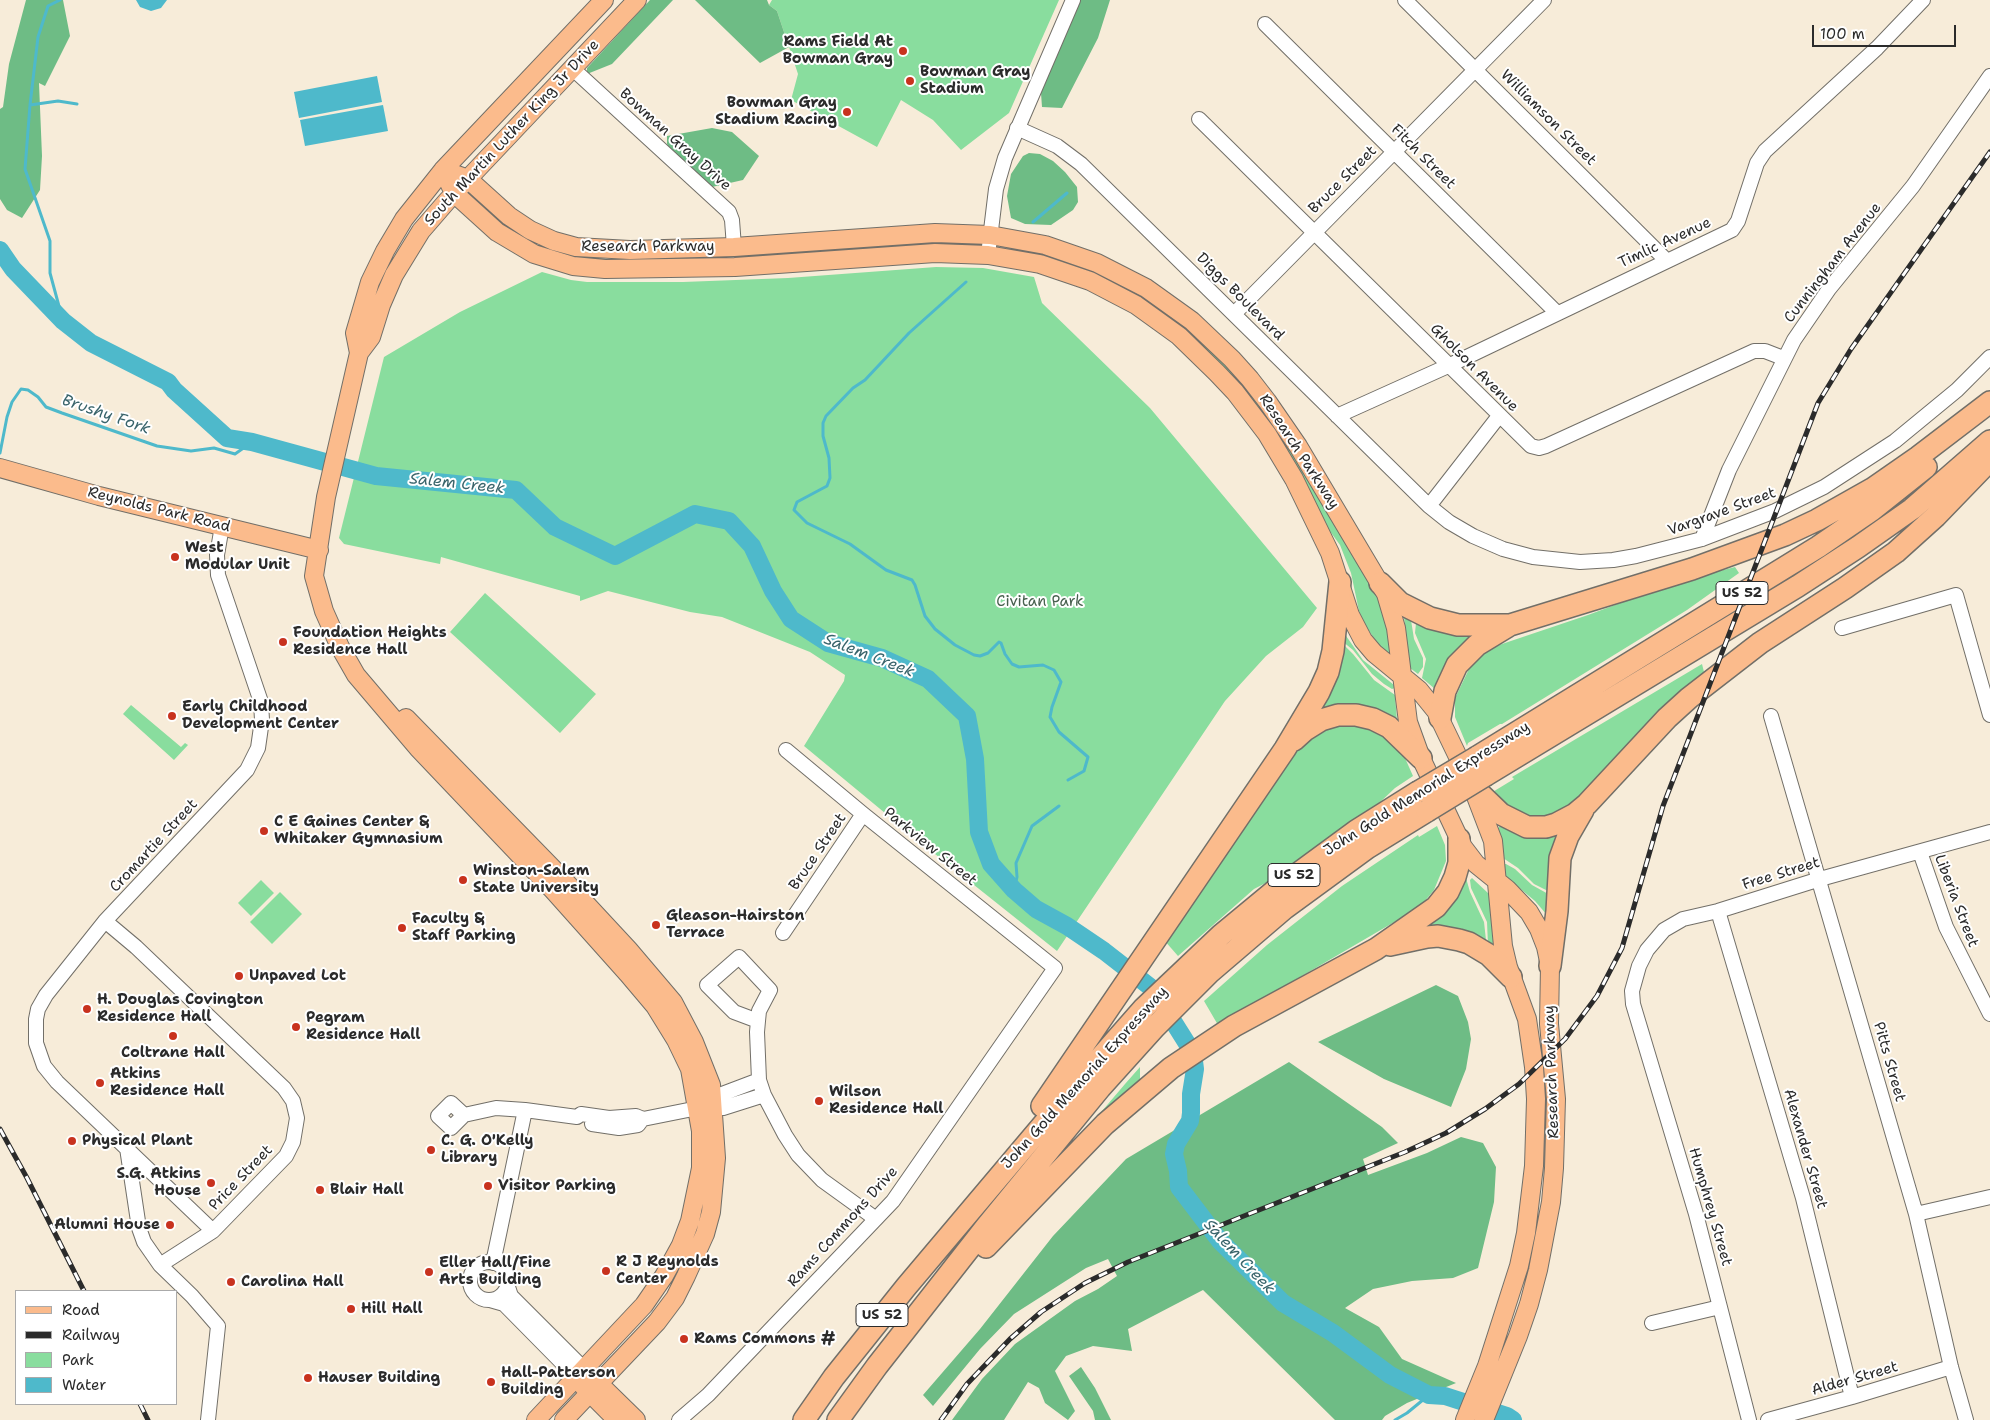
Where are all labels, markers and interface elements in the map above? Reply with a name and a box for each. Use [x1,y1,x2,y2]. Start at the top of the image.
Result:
scale bar [1815,15,1959,47]
text: 100 m [1820,24,1865,44]
place label: Rams Field At Bowman Gray [783,33,893,68]
street label: South Martin Luther King Jr Drive [421,36,603,230]
marker: Rams Field At Bowman Gray [897,45,909,57]
place label: Bowman Gray Stadium [920,63,1030,98]
street label: Williamson Street [1496,66,1600,170]
marker: Bowman Gray Stadium [904,75,916,87]
street label: Bowman Gray Drive [615,85,735,195]
place label: Bowman Gray Stadium Racing [715,94,837,129]
marker: Bowman Gray Stadium Racing [841,106,853,118]
street label: Fitch Street [1387,121,1459,193]
street label: Bruce Street [1305,142,1381,218]
street label: Cunningham Avenue [1781,199,1885,327]
street label: Timlic Avenue [1616,214,1714,272]
street label: Research Parkway [581,238,715,256]
street label: Diggs Boulevard [1192,249,1288,345]
street label: Gholson Avenue [1426,320,1522,416]
water label: Brushy Fork [59,391,153,439]
street label: Research Parkway [1255,391,1343,513]
water label: Salem Creek [408,469,506,499]
street label: Reynolds Park Road [86,484,232,536]
street label: Vargrave Street [1666,484,1778,540]
place label: West Modular Unit [185,539,290,574]
marker: West Modular Unit [169,551,181,563]
road number: US 52 [1716,582,1768,604]
park label: Civitan Park [996,593,1084,611]
place label: Foundation Heights Residence Hall [293,624,447,659]
water label: Salem Creek [821,630,917,682]
marker: Foundation Heights Residence Hall [277,636,289,648]
place label: Early Childhood Development Center [182,698,339,733]
marker: Early Childhood Development Center [166,710,178,722]
street label: John Gold Memorial Expressway [1321,718,1533,860]
street label: Cromartie Street [106,796,202,896]
street label: Parkview Street [880,804,980,890]
street label: Bruce Street [786,810,850,894]
place label: C E Gaines Center & Whitaker Gymnasium [274,813,443,848]
marker: C E Gaines Center & Whitaker Gymnasium [258,825,270,837]
street label: Liberia Street [1930,852,1982,950]
street label: Free Street [1740,854,1822,894]
place label: Winston-Salem State University [473,862,599,897]
road number: US 52 [1268,864,1320,886]
marker: Winston-Salem State University [457,874,469,886]
place label: Gleason-Hairston Terrace [666,907,804,942]
place label: Faculty & Staff Parking [412,910,515,945]
marker: Gleason-Hairston Terrace [650,919,662,931]
marker: Faculty & Staff Parking [396,922,408,934]
place label: Unpaved Lot [249,967,346,985]
marker: Unpaved Lot [233,970,245,982]
street label: John Gold Memorial Expressway [998,983,1172,1173]
place label: H. Douglas Covington Residence Hall [97,991,263,1026]
marker: H. Douglas Covington Residence Hall [81,1003,93,1015]
street label: Research Parkway [1541,1005,1563,1139]
place label: Pegram Residence Hall [306,1009,420,1044]
street label: Pitts Street [1869,1020,1909,1104]
marker: Pegram Residence Hall [290,1021,302,1033]
marker: Coltrane Hall [167,1030,179,1042]
place label: Coltrane Hall [121,1044,225,1062]
place label: Atkins Residence Hall [110,1065,224,1100]
marker: Atkins Residence Hall [94,1077,106,1089]
place label: Wilson Residence Hall [829,1083,943,1118]
street label: Alexander Street [1779,1087,1831,1211]
marker: Wilson Residence Hall [813,1095,825,1107]
place label: Physical Plant [82,1132,193,1150]
place label: C. G. O'Kelly Library [441,1132,534,1167]
marker: Physical Plant [66,1135,78,1147]
street label: Price Street [205,1142,277,1214]
marker: C. G. O'Kelly Library [425,1144,437,1156]
street label: Humphrey Street [1684,1146,1736,1268]
street label: Rams Commons Drive [784,1163,902,1291]
place label: S.G. Atkins House [117,1165,201,1200]
marker: S.G. Atkins House [205,1177,217,1189]
place label: Visitor Parking [498,1177,616,1195]
marker: Visitor Parking [482,1180,494,1192]
place label: Blair Hall [330,1181,404,1199]
marker: Blair Hall [314,1184,326,1196]
place label: Alumni House [54,1216,160,1234]
water label: Salem Creek [1199,1216,1279,1298]
marker: Alumni House [164,1219,176,1231]
place label: R J Reynolds Center [616,1253,719,1288]
place label: Eller Hall/Fine Arts Building [439,1254,551,1289]
marker: R J Reynolds Center [600,1265,612,1277]
marker: Eller Hall/Fine Arts Building [423,1266,435,1278]
place label: Carolina Hall [241,1273,344,1291]
marker: Carolina Hall [225,1276,237,1288]
legend [15,1290,178,1405]
text: Road [62,1300,100,1320]
place label: Hill Hall [361,1300,423,1318]
marker: Hill Hall [345,1303,357,1315]
road number: US 52 [856,1304,908,1326]
text: Railway [62,1325,120,1345]
place label: Rams Commons # [694,1330,836,1348]
marker: Rams Commons # [678,1333,690,1345]
text: Park [62,1350,94,1370]
street label: Alder Street [1810,1358,1900,1400]
place label: Hall-Patterson Building [501,1364,616,1399]
place label: Hauser Building [318,1369,440,1387]
marker: Hauser Building [302,1372,314,1384]
text: Water [62,1375,106,1395]
marker: Hall-Patterson Building [485,1376,497,1388]

